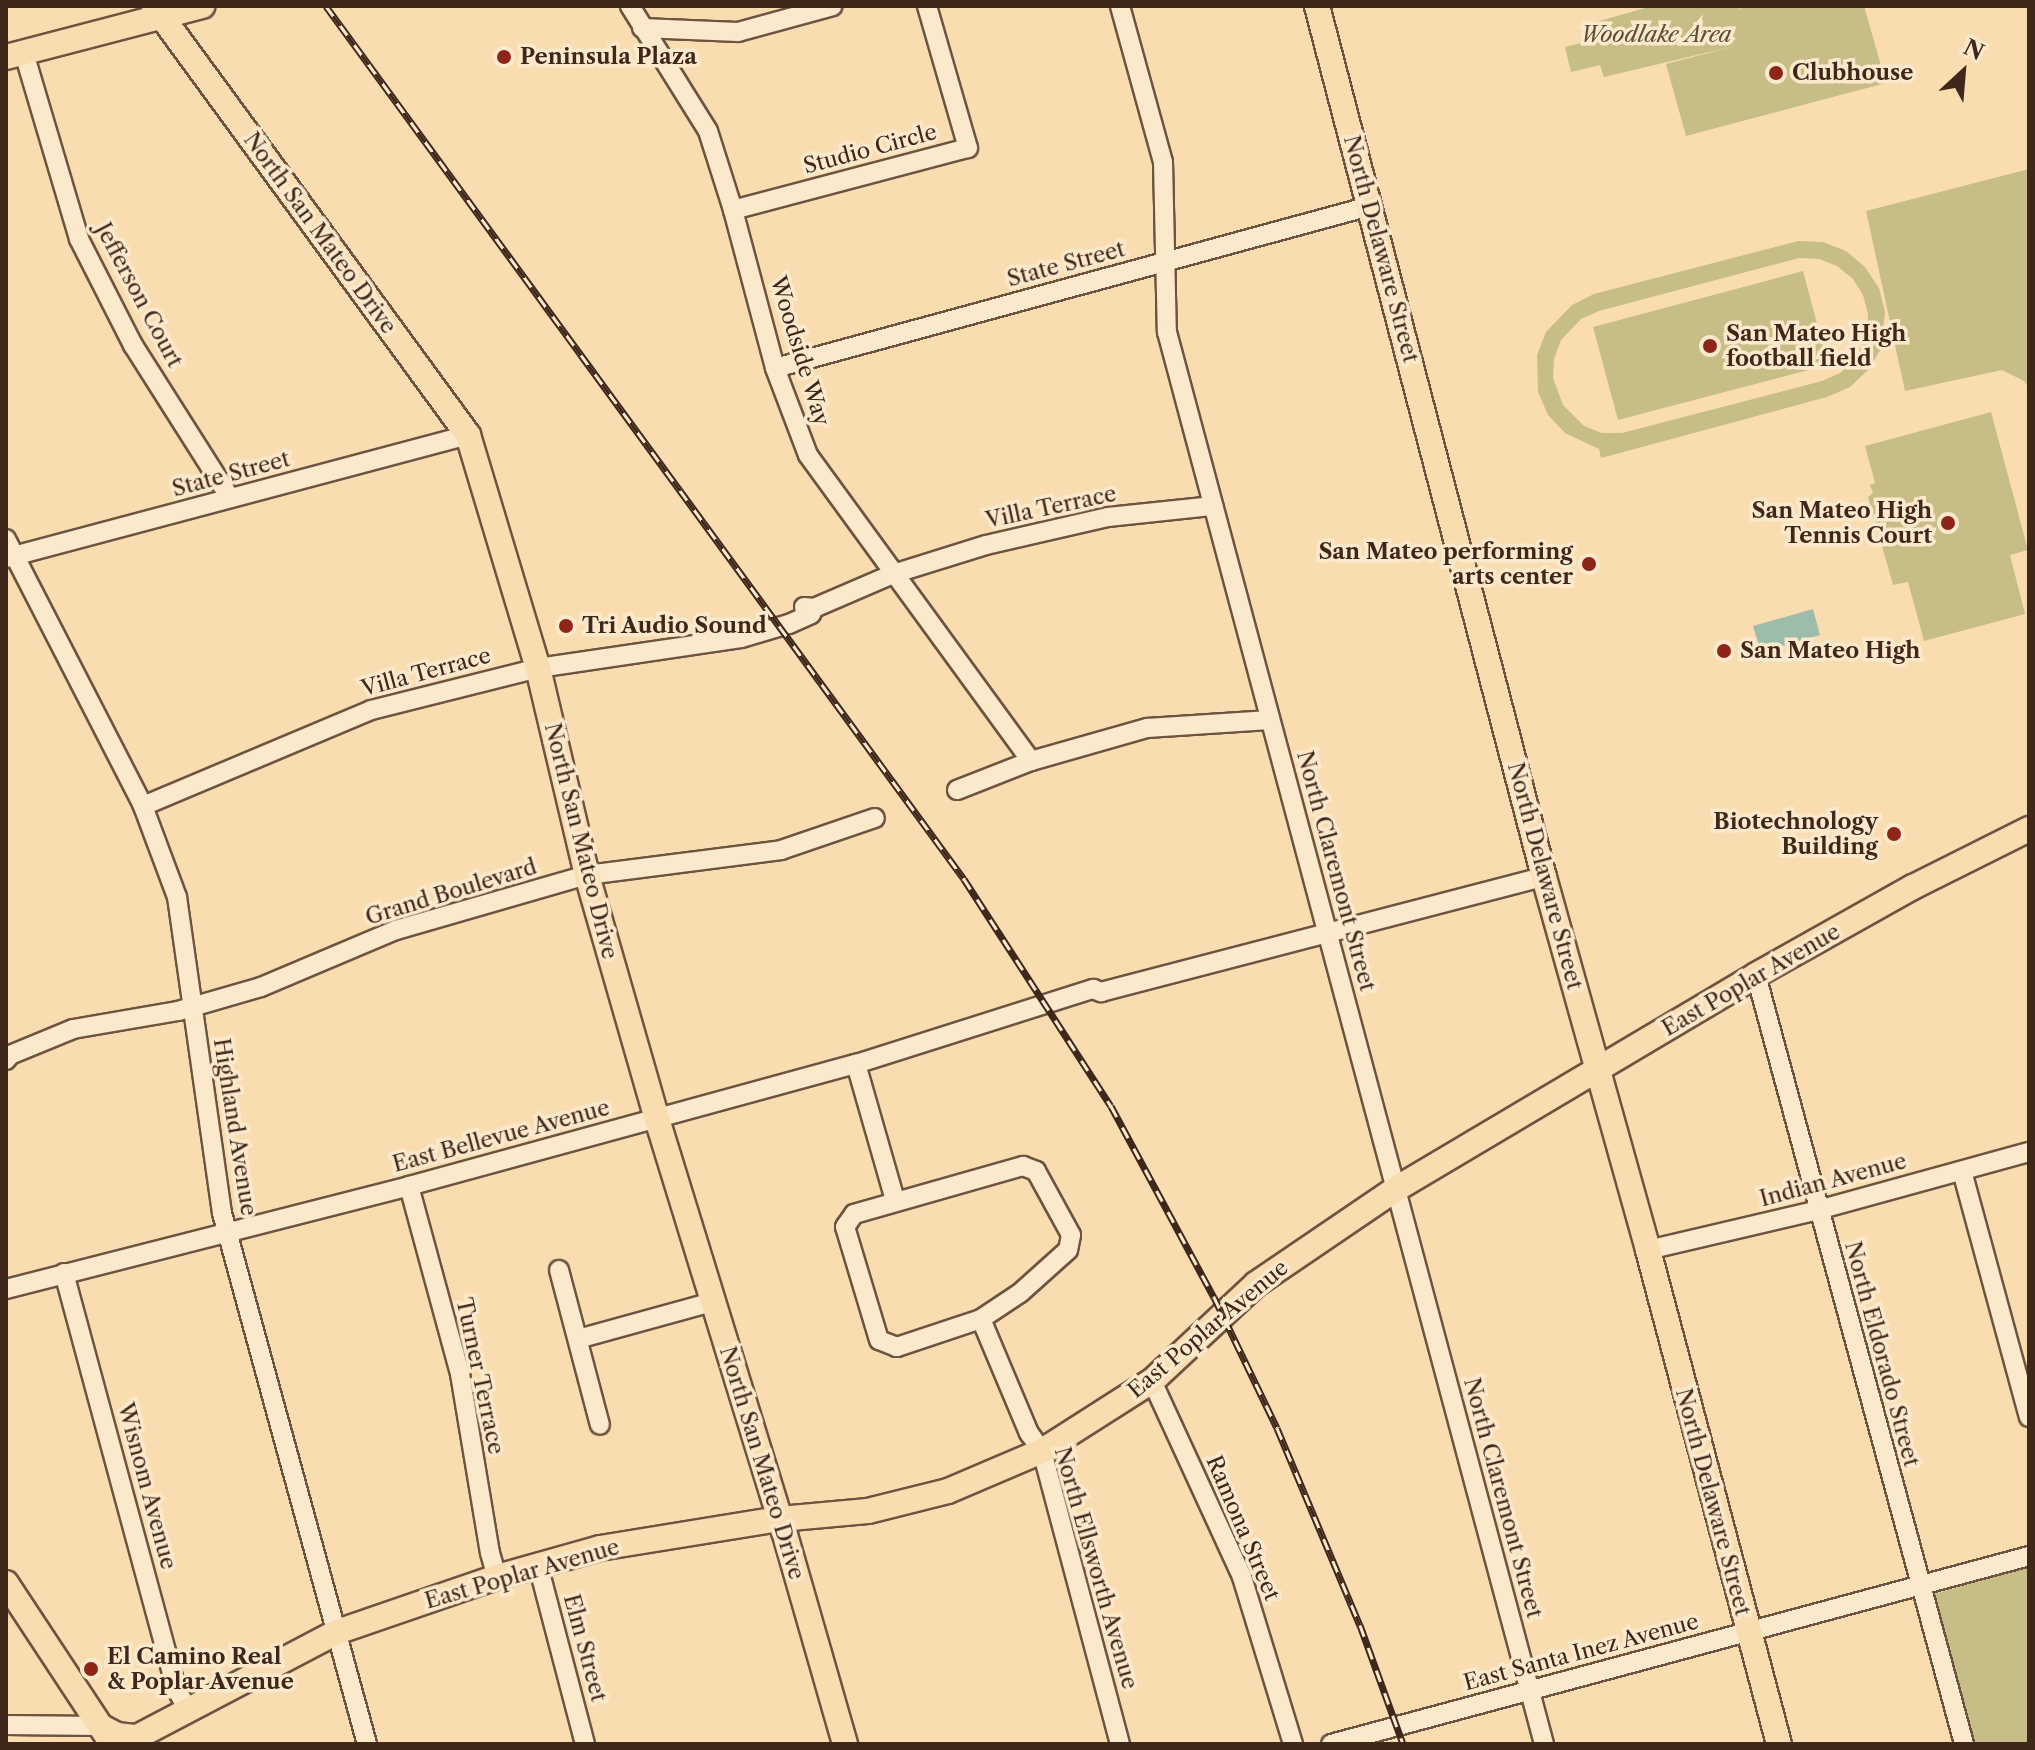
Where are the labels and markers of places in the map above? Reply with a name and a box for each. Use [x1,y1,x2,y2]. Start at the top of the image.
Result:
place label: Peninsula Plaza [520,44,697,70]
marker: Peninsula Plaza [495,48,513,66]
place label: Clubhouse [1792,60,1913,86]
marker: Clubhouse [1767,64,1785,82]
place label: San Mateo High football field [1726,320,1906,372]
marker: San Mateo High football field [1701,337,1719,355]
place label: San Mateo High Tennis Court [1752,497,1932,548]
marker: San Mateo High Tennis Court [1939,514,1957,532]
place label: San Mateo performing arts center [1318,538,1573,590]
marker: San Mateo performing arts center [1580,555,1598,573]
place label: Tri Audio Sound [582,613,768,639]
marker: Tri Audio Sound [557,617,575,635]
place label: San Mateo High [1740,638,1920,664]
marker: San Mateo High [1715,642,1733,660]
place label: Biotechnology Building [1713,808,1878,860]
marker: Biotechnology Building [1885,825,1903,843]
place label: El Camino Real & Poplar Avenue [107,1643,295,1694]
marker: El Camino Real & Poplar Avenue [82,1660,100,1678]

